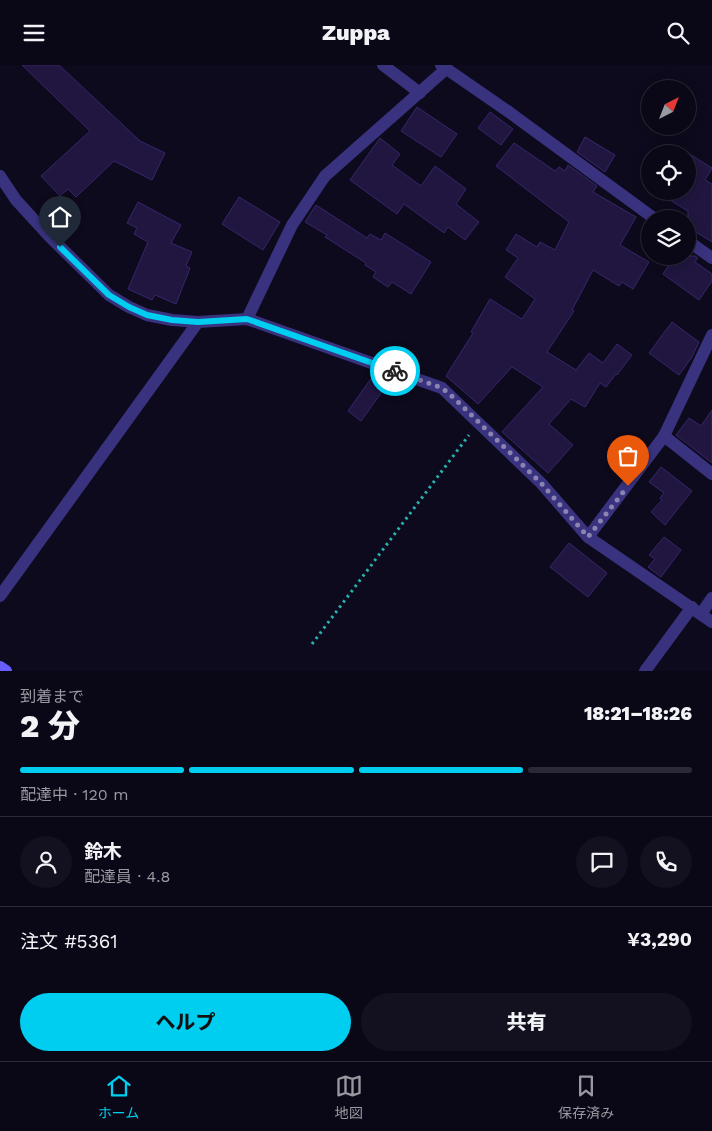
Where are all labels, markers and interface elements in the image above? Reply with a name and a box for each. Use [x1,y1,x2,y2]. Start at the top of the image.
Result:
icon: menu [20,19,48,47]
icon: search [664,19,692,47]
text: Zuppa [322,20,390,45]
north arrow [641,80,696,135]
map controls [641,80,696,265]
button: locate [641,145,696,200]
pin [39,196,81,247]
icon: home [46,203,74,231]
button: layers [641,210,696,265]
courier [370,346,420,396]
icon: bike [381,357,409,385]
pin [607,435,649,486]
icon: bag [614,442,642,470]
text: 到着まで [20,687,84,706]
text: 18:21–18:26 [584,702,692,725]
text: 2 分 [20,707,80,745]
text: 配達中 · 120 m [20,785,128,804]
button: person [20,836,72,888]
button: chat [576,836,628,888]
button: phone [640,836,692,888]
text: 鈴木 [84,840,122,863]
text: 配達員 · 4.8 [84,867,170,886]
text: ¥3,290 [627,928,692,951]
text: 注文 #5361 [20,930,118,953]
button: ヘルプ [20,993,351,1051]
button: 共有 [361,993,692,1051]
tab: ホーム [98,1072,139,1122]
tab: 地図 [335,1072,363,1122]
tab: 保存済み [558,1072,614,1122]

